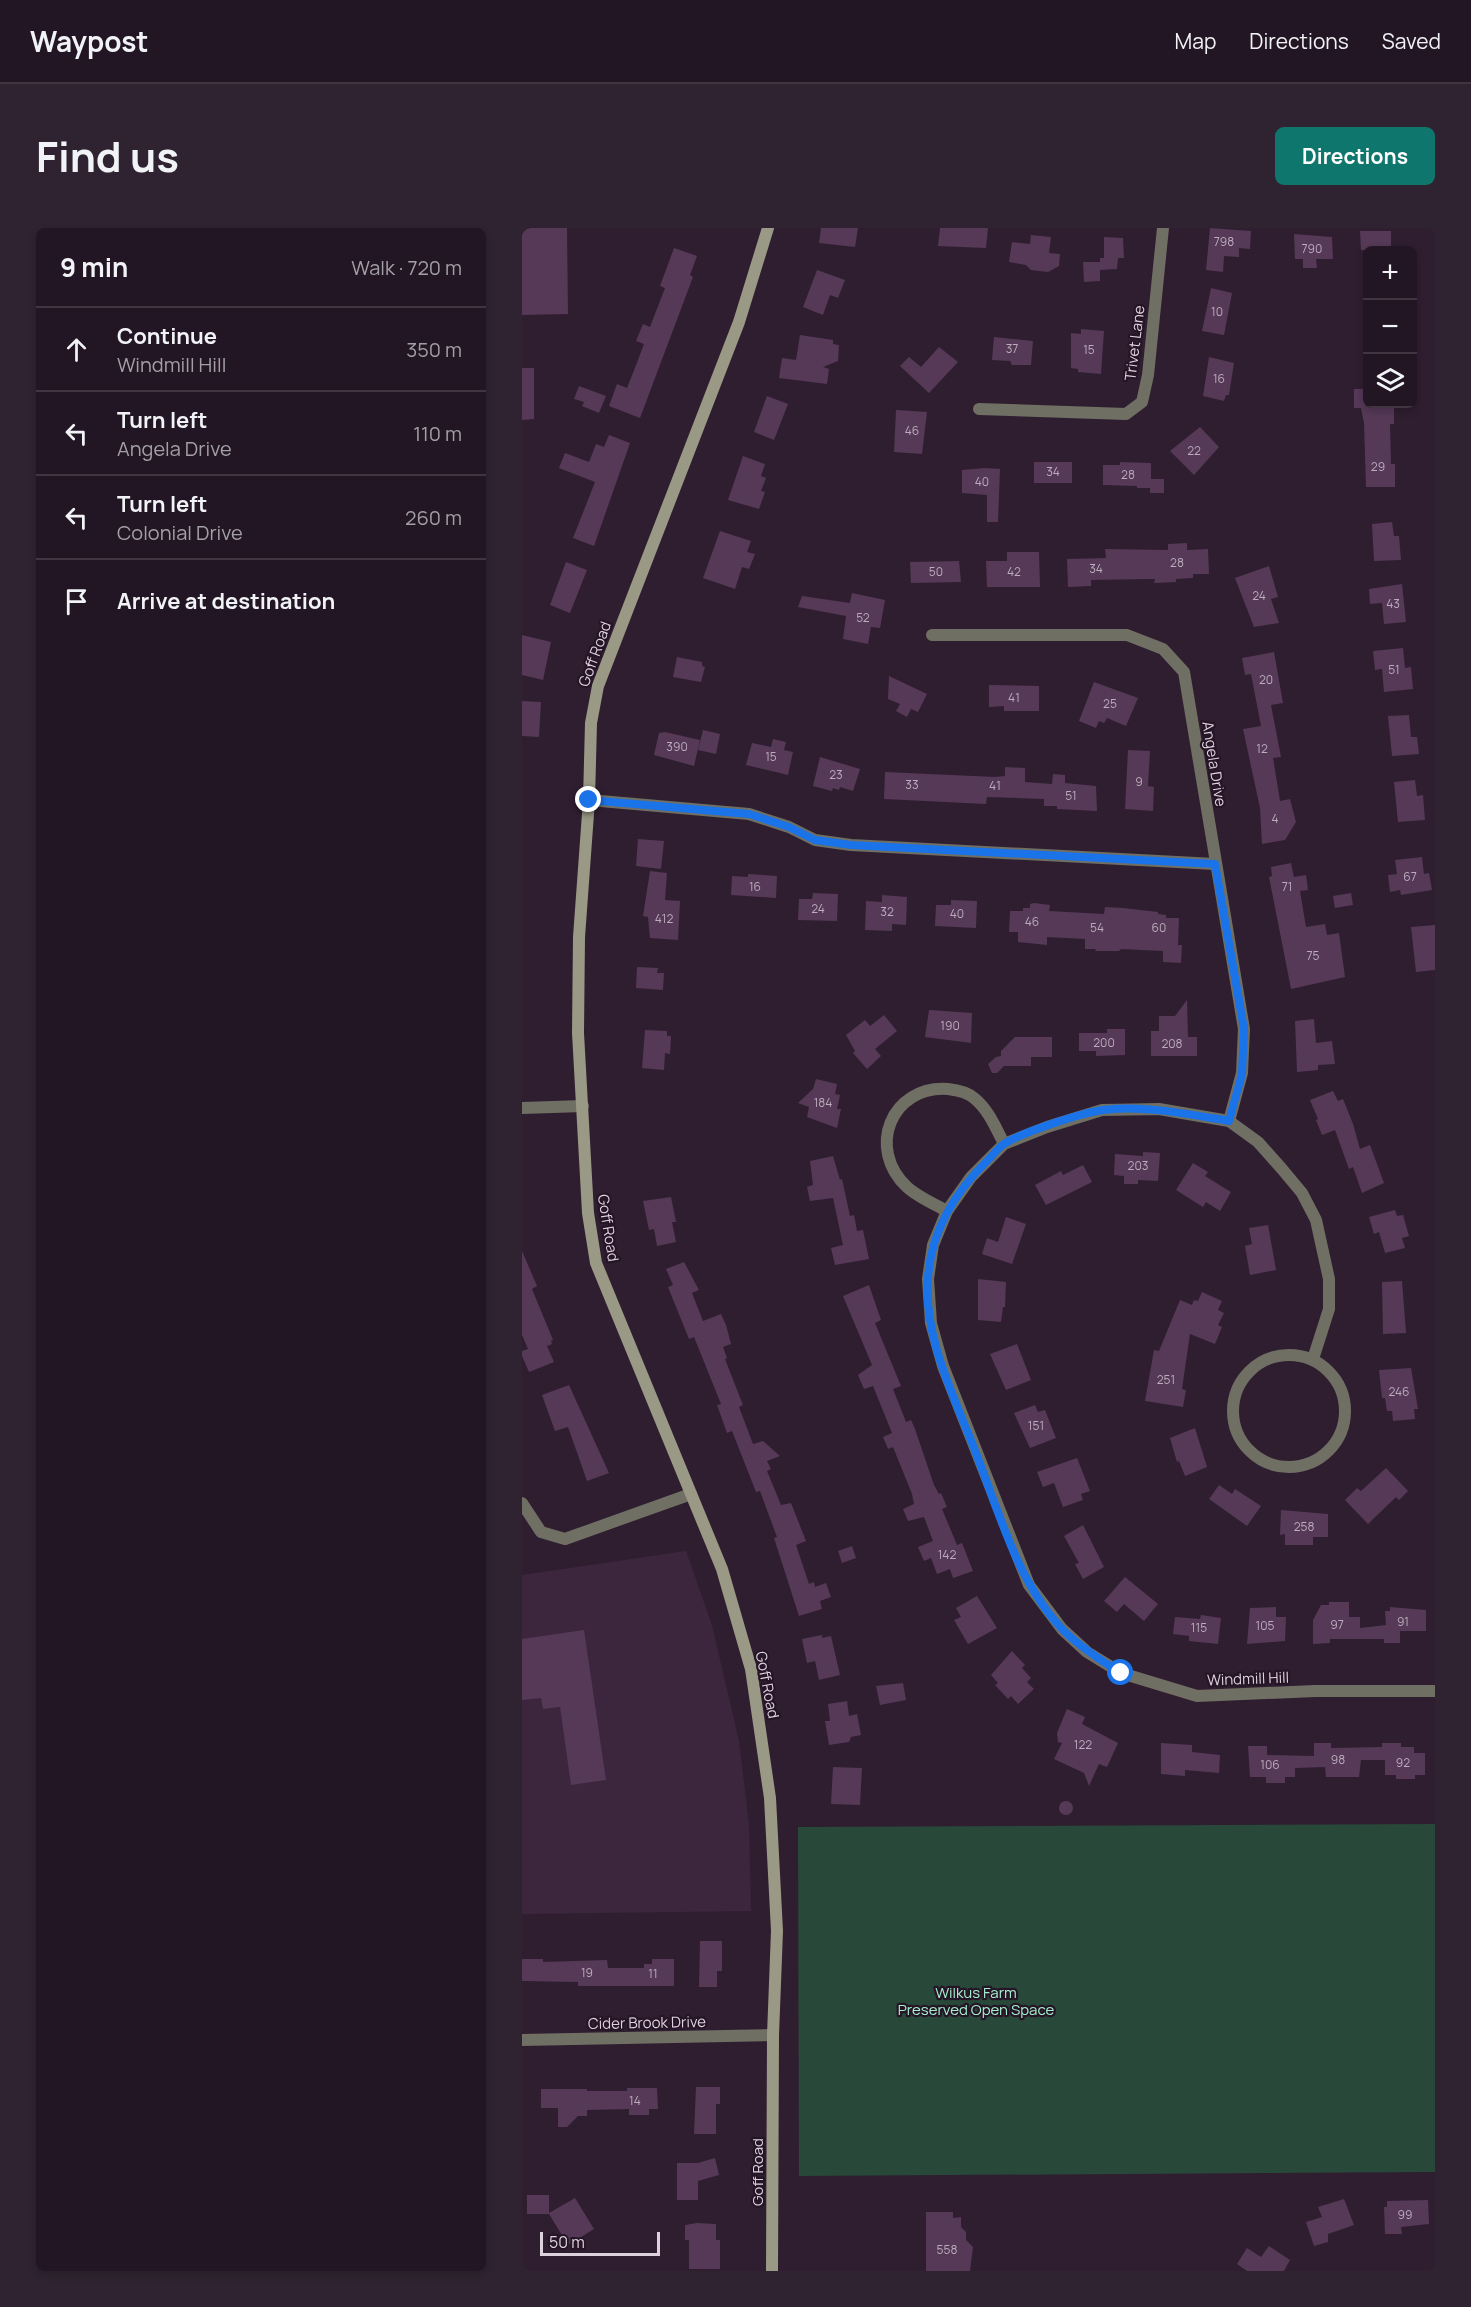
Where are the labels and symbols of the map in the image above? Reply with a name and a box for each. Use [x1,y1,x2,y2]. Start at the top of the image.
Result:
house number: 798 [1214,233,1234,250]
house number: 790 [1302,240,1322,257]
house number: 10 [1211,303,1223,320]
street label: Trivet Lane [1119,304,1150,382]
house number: 37 [1006,340,1018,357]
house number: 15 [1083,341,1095,358]
house number: 16 [1213,370,1225,387]
house number: 46 [905,422,919,439]
house number: 22 [1187,442,1201,459]
house number: 29 [1371,458,1385,475]
house number: 34 [1046,463,1060,480]
house number: 28 [1121,466,1135,483]
house number: 40 [975,473,989,490]
house number: 28 [1170,554,1184,571]
house number: 34 [1089,560,1103,577]
house number: 50 [929,563,943,580]
house number: 42 [1007,563,1021,580]
house number: 24 [1252,587,1266,604]
house number: 43 [1386,595,1400,612]
house number: 52 [856,609,870,626]
street label: Goff Road [573,618,616,689]
house number: 51 [1388,661,1400,678]
house number: 20 [1259,671,1273,688]
house number: 41 [1008,689,1020,706]
house number: 25 [1103,695,1117,712]
street label: Angela Drive [1197,720,1232,808]
house number: 390 [666,738,688,755]
house number: 12 [1256,740,1268,757]
house number: 15 [765,748,777,765]
house number: 23 [829,766,843,783]
house number: 9 [1135,773,1143,790]
house number: 33 [905,776,919,793]
house number: 41 [989,777,1001,794]
route end [575,786,601,812]
house number: 51 [1065,787,1077,804]
house number: 4 [1271,810,1279,827]
house number: 67 [1403,868,1417,885]
house number: 16 [749,878,761,895]
house number: 71 [1282,878,1292,895]
house number: 24 [811,900,825,917]
house number: 32 [880,903,894,920]
house number: 40 [950,905,964,922]
house number: 412 [655,910,673,927]
house number: 46 [1025,913,1039,930]
house number: 54 [1090,919,1104,936]
house number: 60 [1152,919,1166,936]
house number: 75 [1307,947,1320,964]
house number: 190 [940,1017,960,1034]
house number: 200 [1093,1034,1115,1051]
house number: 208 [1161,1035,1183,1052]
house number: 184 [814,1094,832,1111]
house number: 203 [1128,1157,1148,1174]
street label: Goff Road [593,1193,624,1263]
house number: 251 [1157,1371,1175,1388]
house number: 246 [1388,1383,1410,1400]
house number: 151 [1028,1417,1044,1434]
house number: 258 [1294,1518,1314,1535]
house number: 142 [938,1546,956,1563]
house number: 91 [1397,1613,1409,1630]
house number: 97 [1330,1616,1344,1633]
house number: 105 [1256,1617,1275,1634]
house number: 115 [1191,1619,1207,1636]
street label: Goff Road [751,1650,784,1720]
route start [1107,1659,1133,1685]
street label: Windmill Hill [1207,1667,1289,1690]
house number: 122 [1074,1736,1092,1753]
house number: 98 [1331,1751,1345,1768]
house number: 92 [1396,1754,1410,1771]
house number: 106 [1260,1756,1280,1773]
house number: 19 [581,1964,593,1981]
house number: 11 [648,1965,658,1982]
park label: Wilkus Farm Preserved Open Space [898,1982,1055,2020]
street label: Cider Brook Drive [588,2011,706,2034]
house number: 14 [629,2092,641,2109]
street label: Goff Road [747,2138,768,2206]
house number: 99 [1398,2206,1412,2223]
scale bar [540,2229,660,2256]
house number: 558 [937,2241,957,2258]

